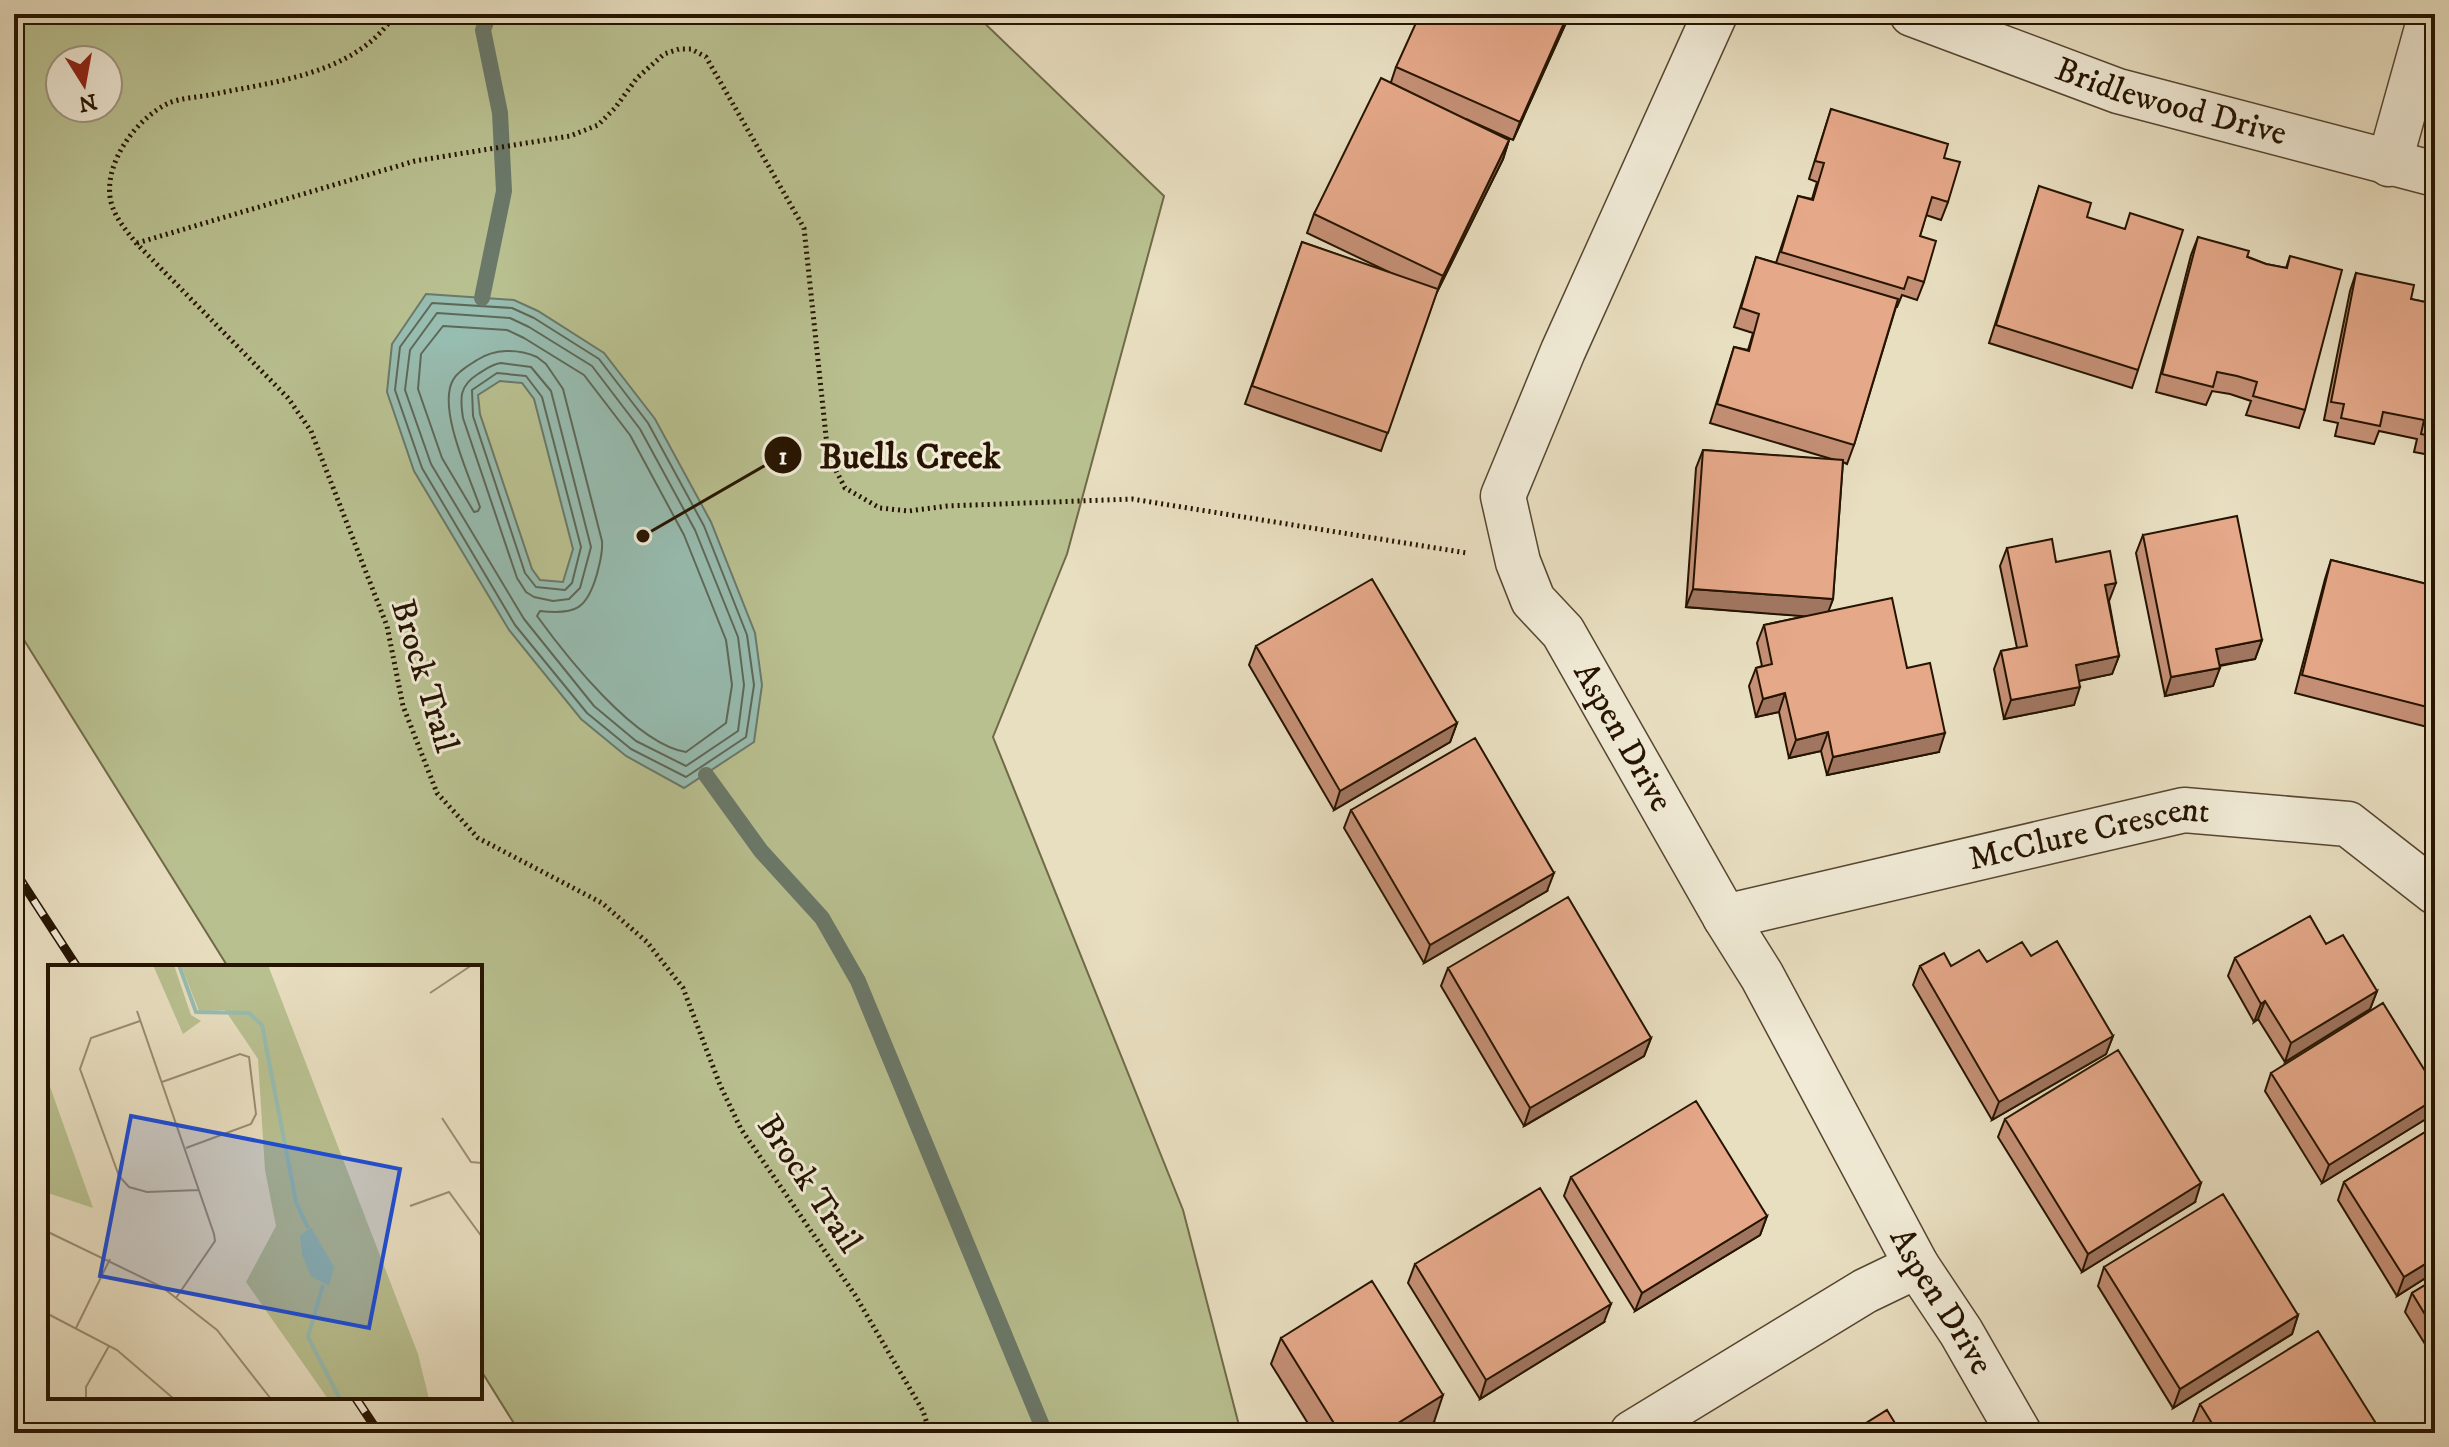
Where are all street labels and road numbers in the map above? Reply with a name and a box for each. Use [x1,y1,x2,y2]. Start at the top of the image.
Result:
street label: Bridlewood Drive [2050,48,2291,155]
street label: Brock Trail [381,594,467,758]
street label: Aspen Drive [1564,655,1682,819]
street label: McClure Crescent [1965,789,2212,880]
street label: Brock Trail [748,1107,871,1262]
street label: Aspen Drive [1880,1221,2002,1382]

